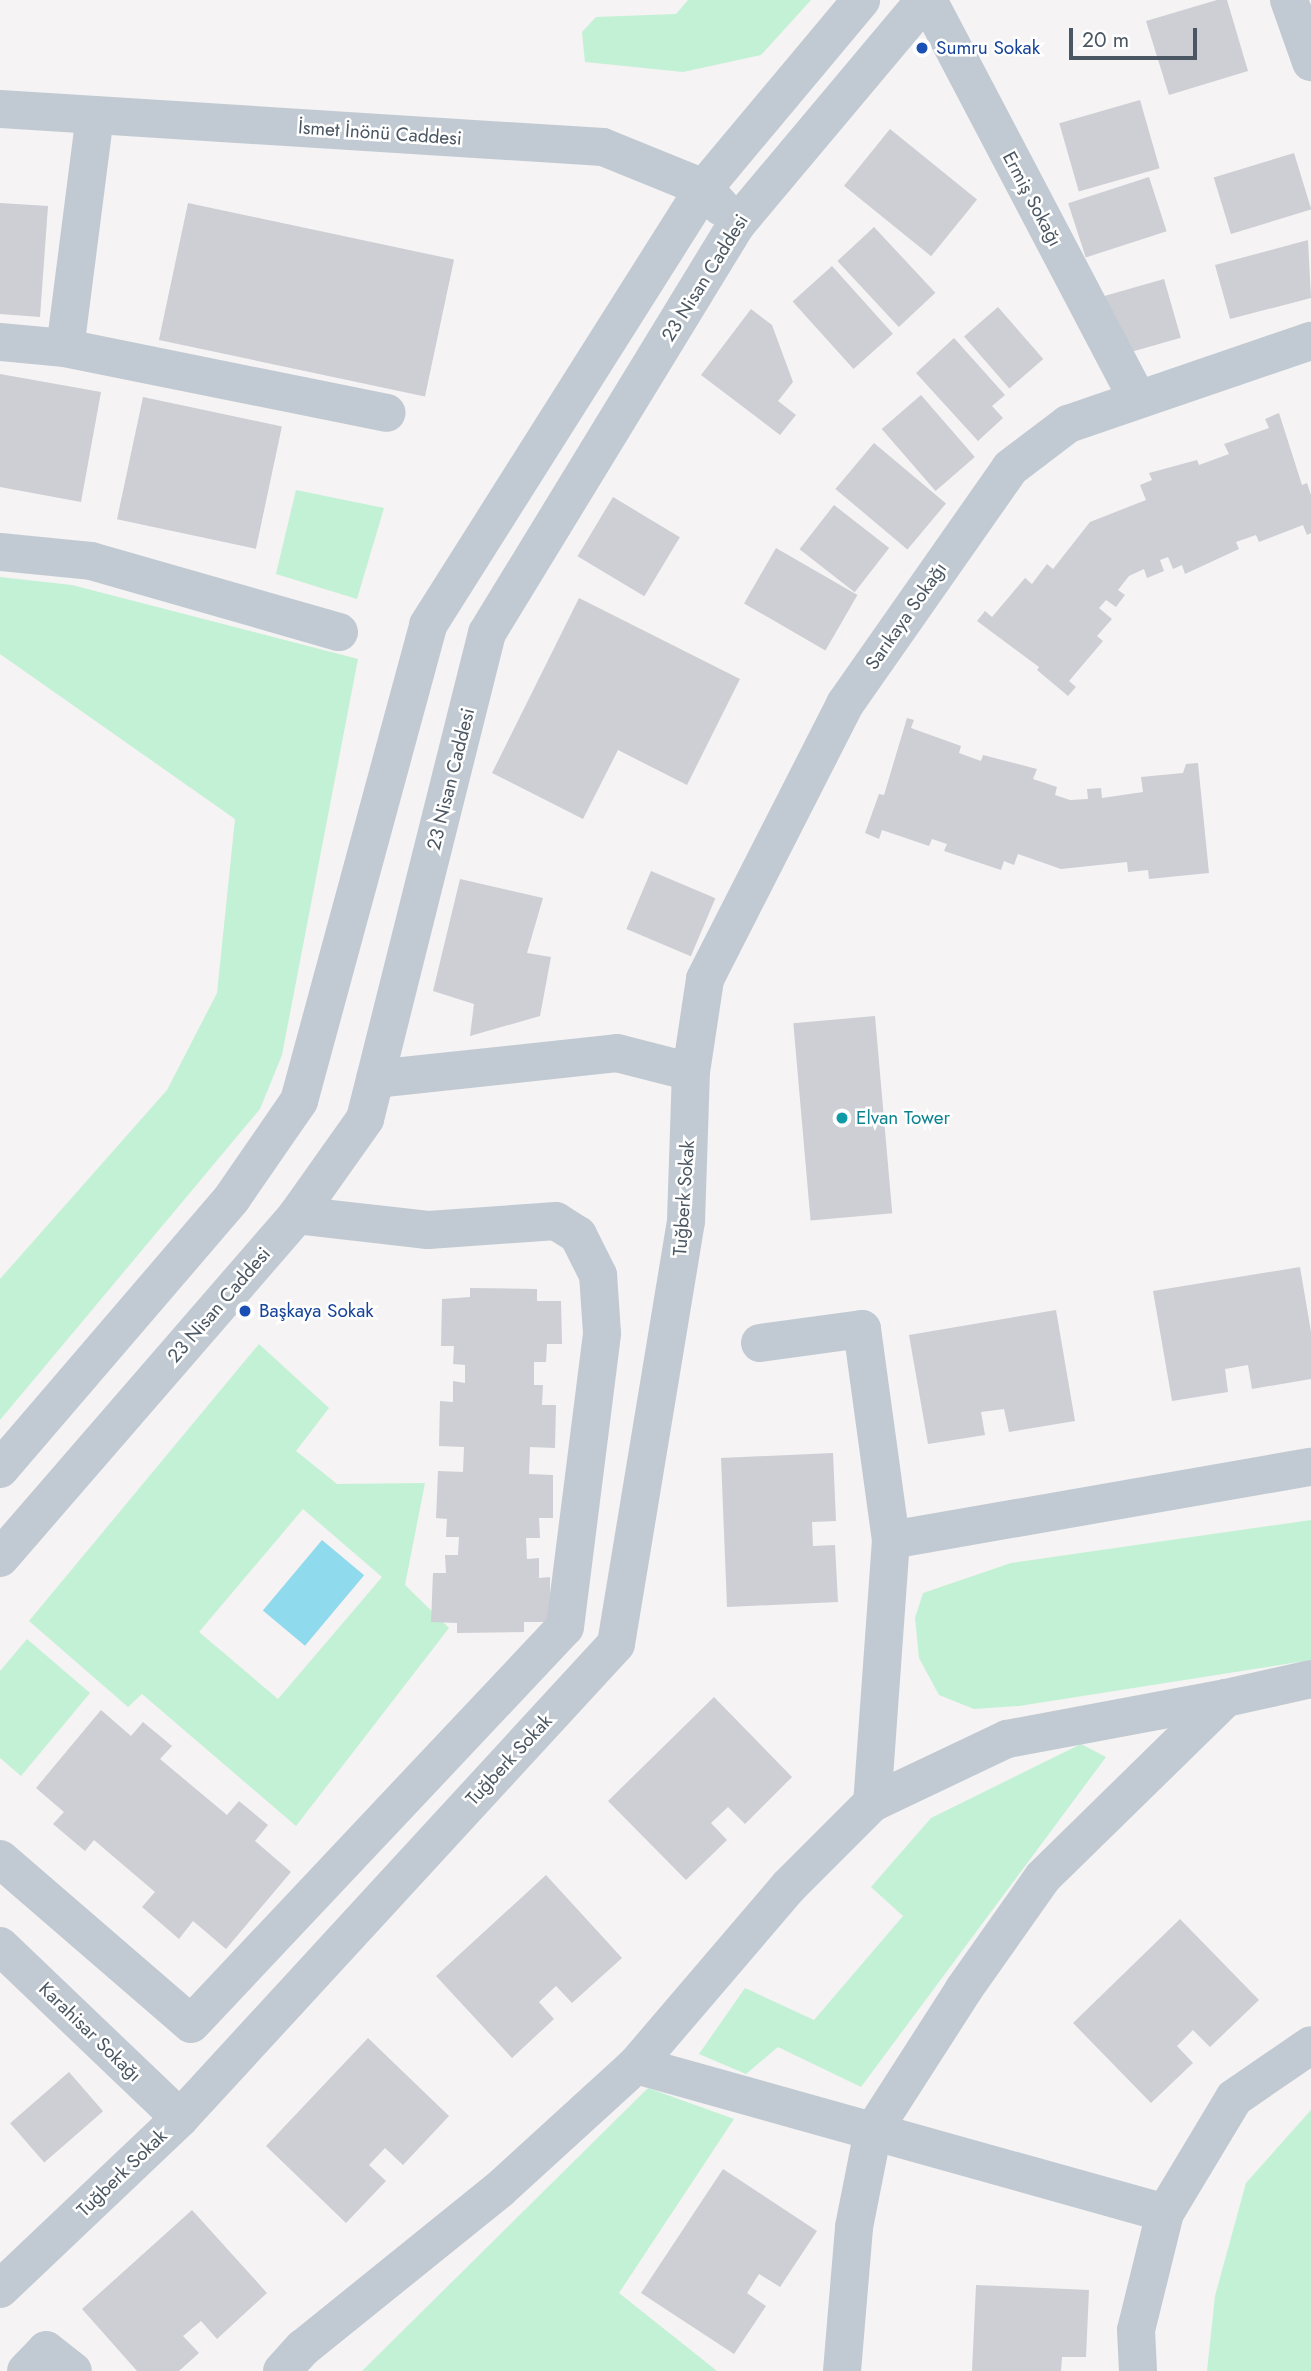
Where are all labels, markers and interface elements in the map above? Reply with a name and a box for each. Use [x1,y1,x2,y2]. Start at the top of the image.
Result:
scale bar [1073,14,1201,58]
text: 20 m [1082,25,1129,55]
place label: Sumru Sokak [936,37,1040,59]
marker: Sumru Sokak [914,40,930,56]
street label: İsmet İnönü Caddesi [297,116,463,150]
street label: Ermiş Sokağı [997,148,1067,250]
street label: 23 Nisan Caddesi [657,210,753,346]
street label: Sarıkaya Sokağı [861,558,951,674]
street label: 23 Nisan Caddesi [422,706,480,852]
place label: Elvan Tower [856,1107,950,1129]
marker: Elvan Tower [834,1110,850,1126]
street label: Tuğberk Sokak [669,1139,699,1257]
street label: 23 Nisan Caddesi [163,1243,275,1367]
place label: Başkaya Sokak [259,1300,374,1322]
marker: Başkaya Sokak [237,1303,253,1319]
street label: Tuğberk Sokak [461,1710,557,1810]
street label: Karahisar Sokağı [34,1977,146,2087]
street label: Tuğberk Sokak [72,2125,172,2221]

